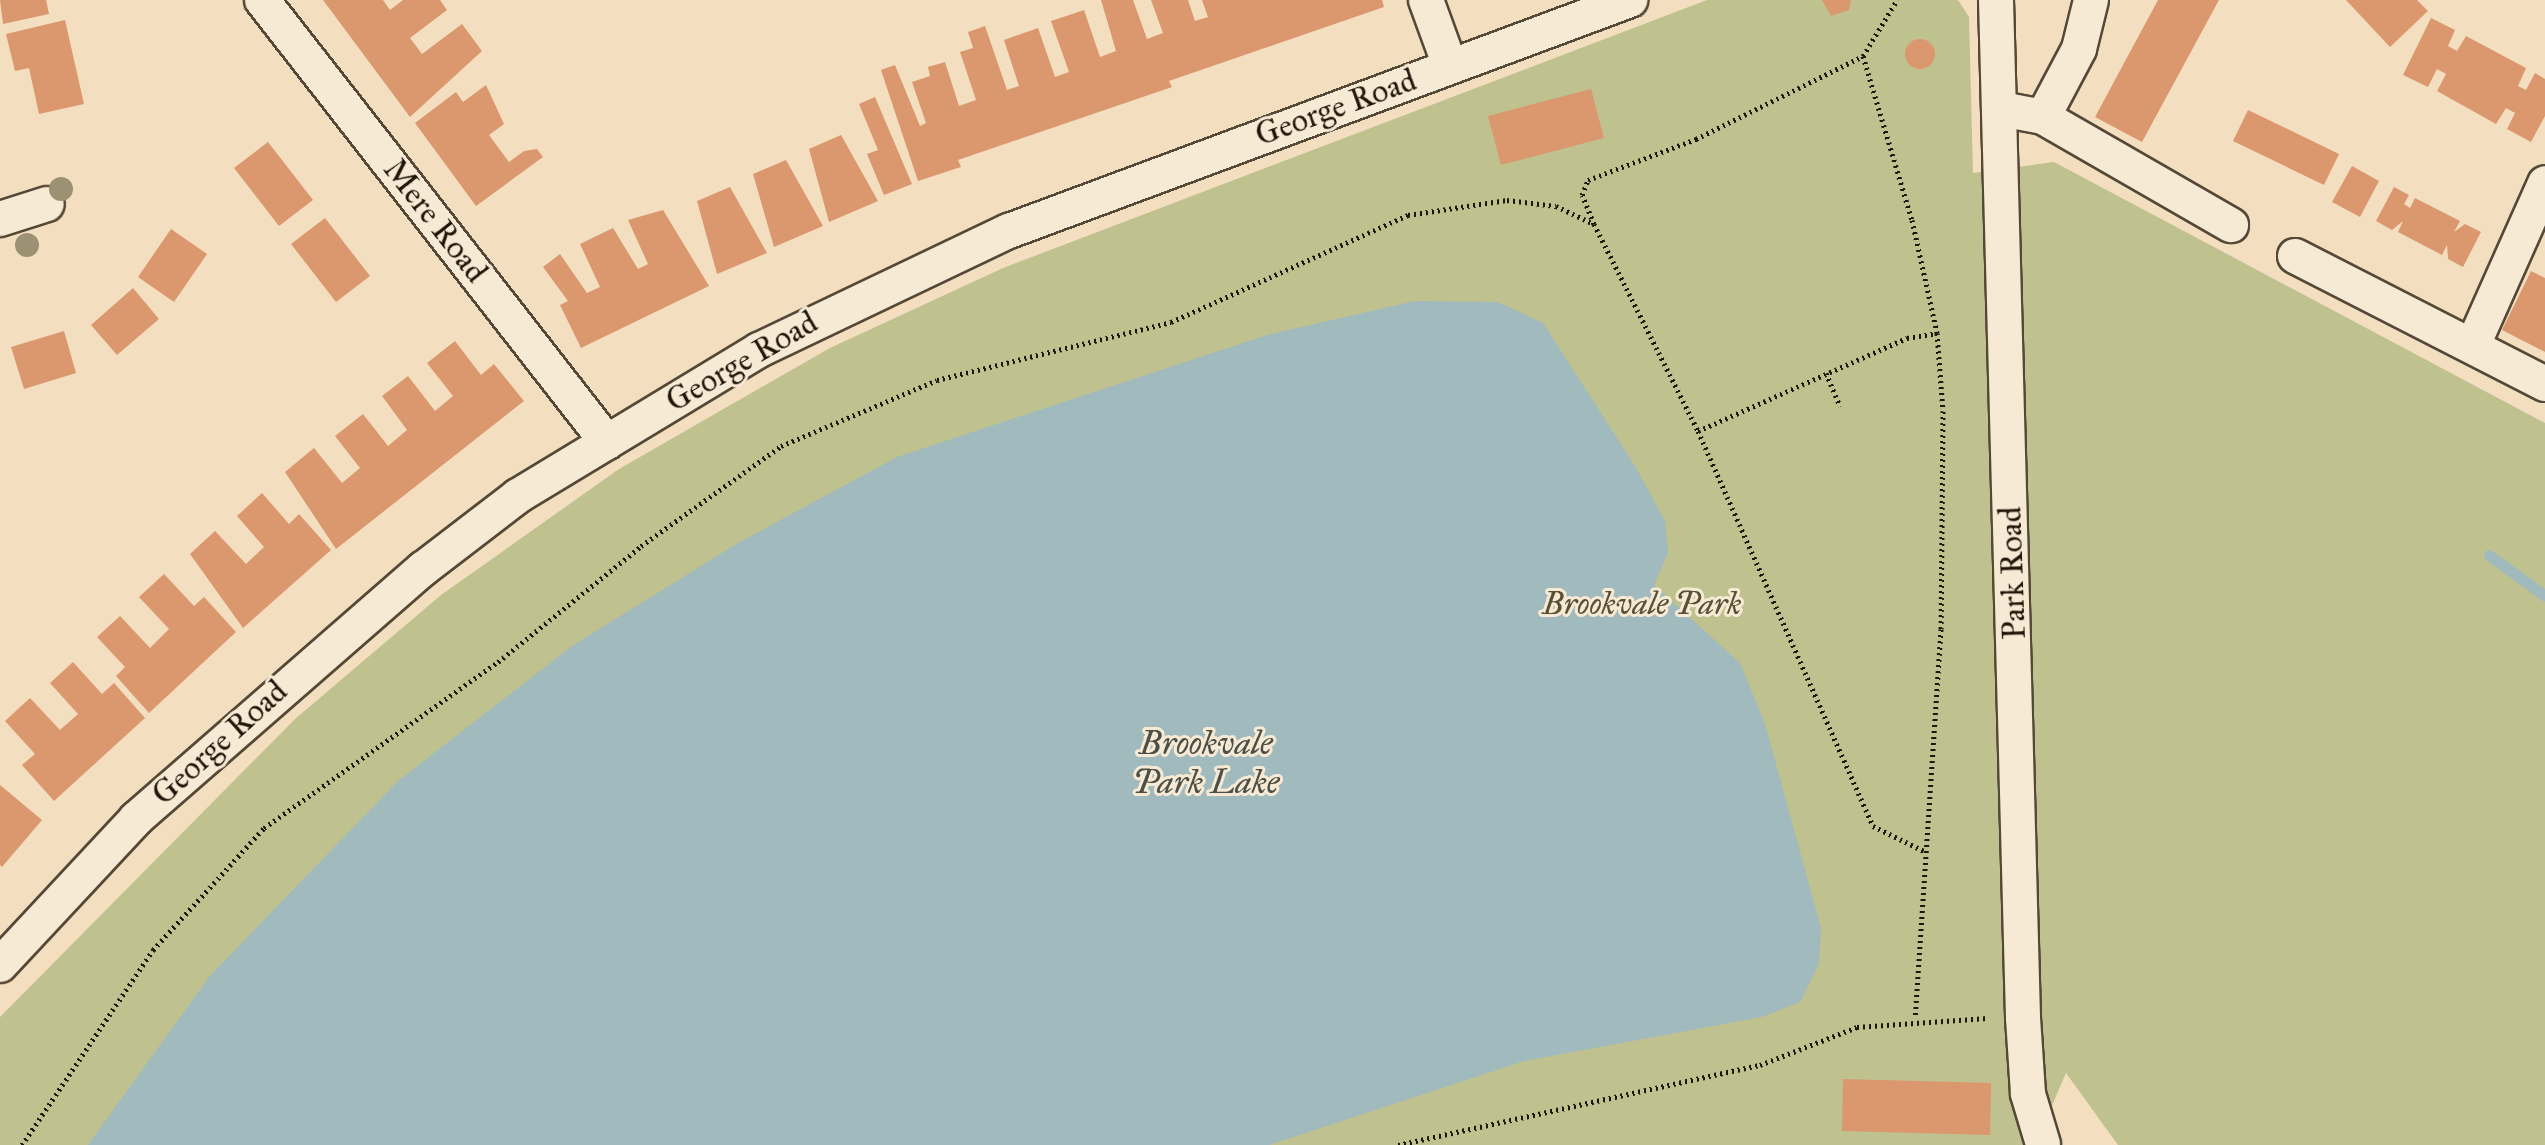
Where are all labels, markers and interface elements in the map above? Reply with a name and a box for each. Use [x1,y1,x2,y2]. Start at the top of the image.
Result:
street label: George Road [1250,61,1422,155]
street label: Mere Road [375,152,495,290]
street label: George Road [660,303,824,421]
street label: Park Road [1991,506,2035,640]
park label: Brookvale Park [1543,585,1741,623]
street label: George Road [145,672,295,814]
water label: Brookvale Park Lake [1133,722,1279,802]

